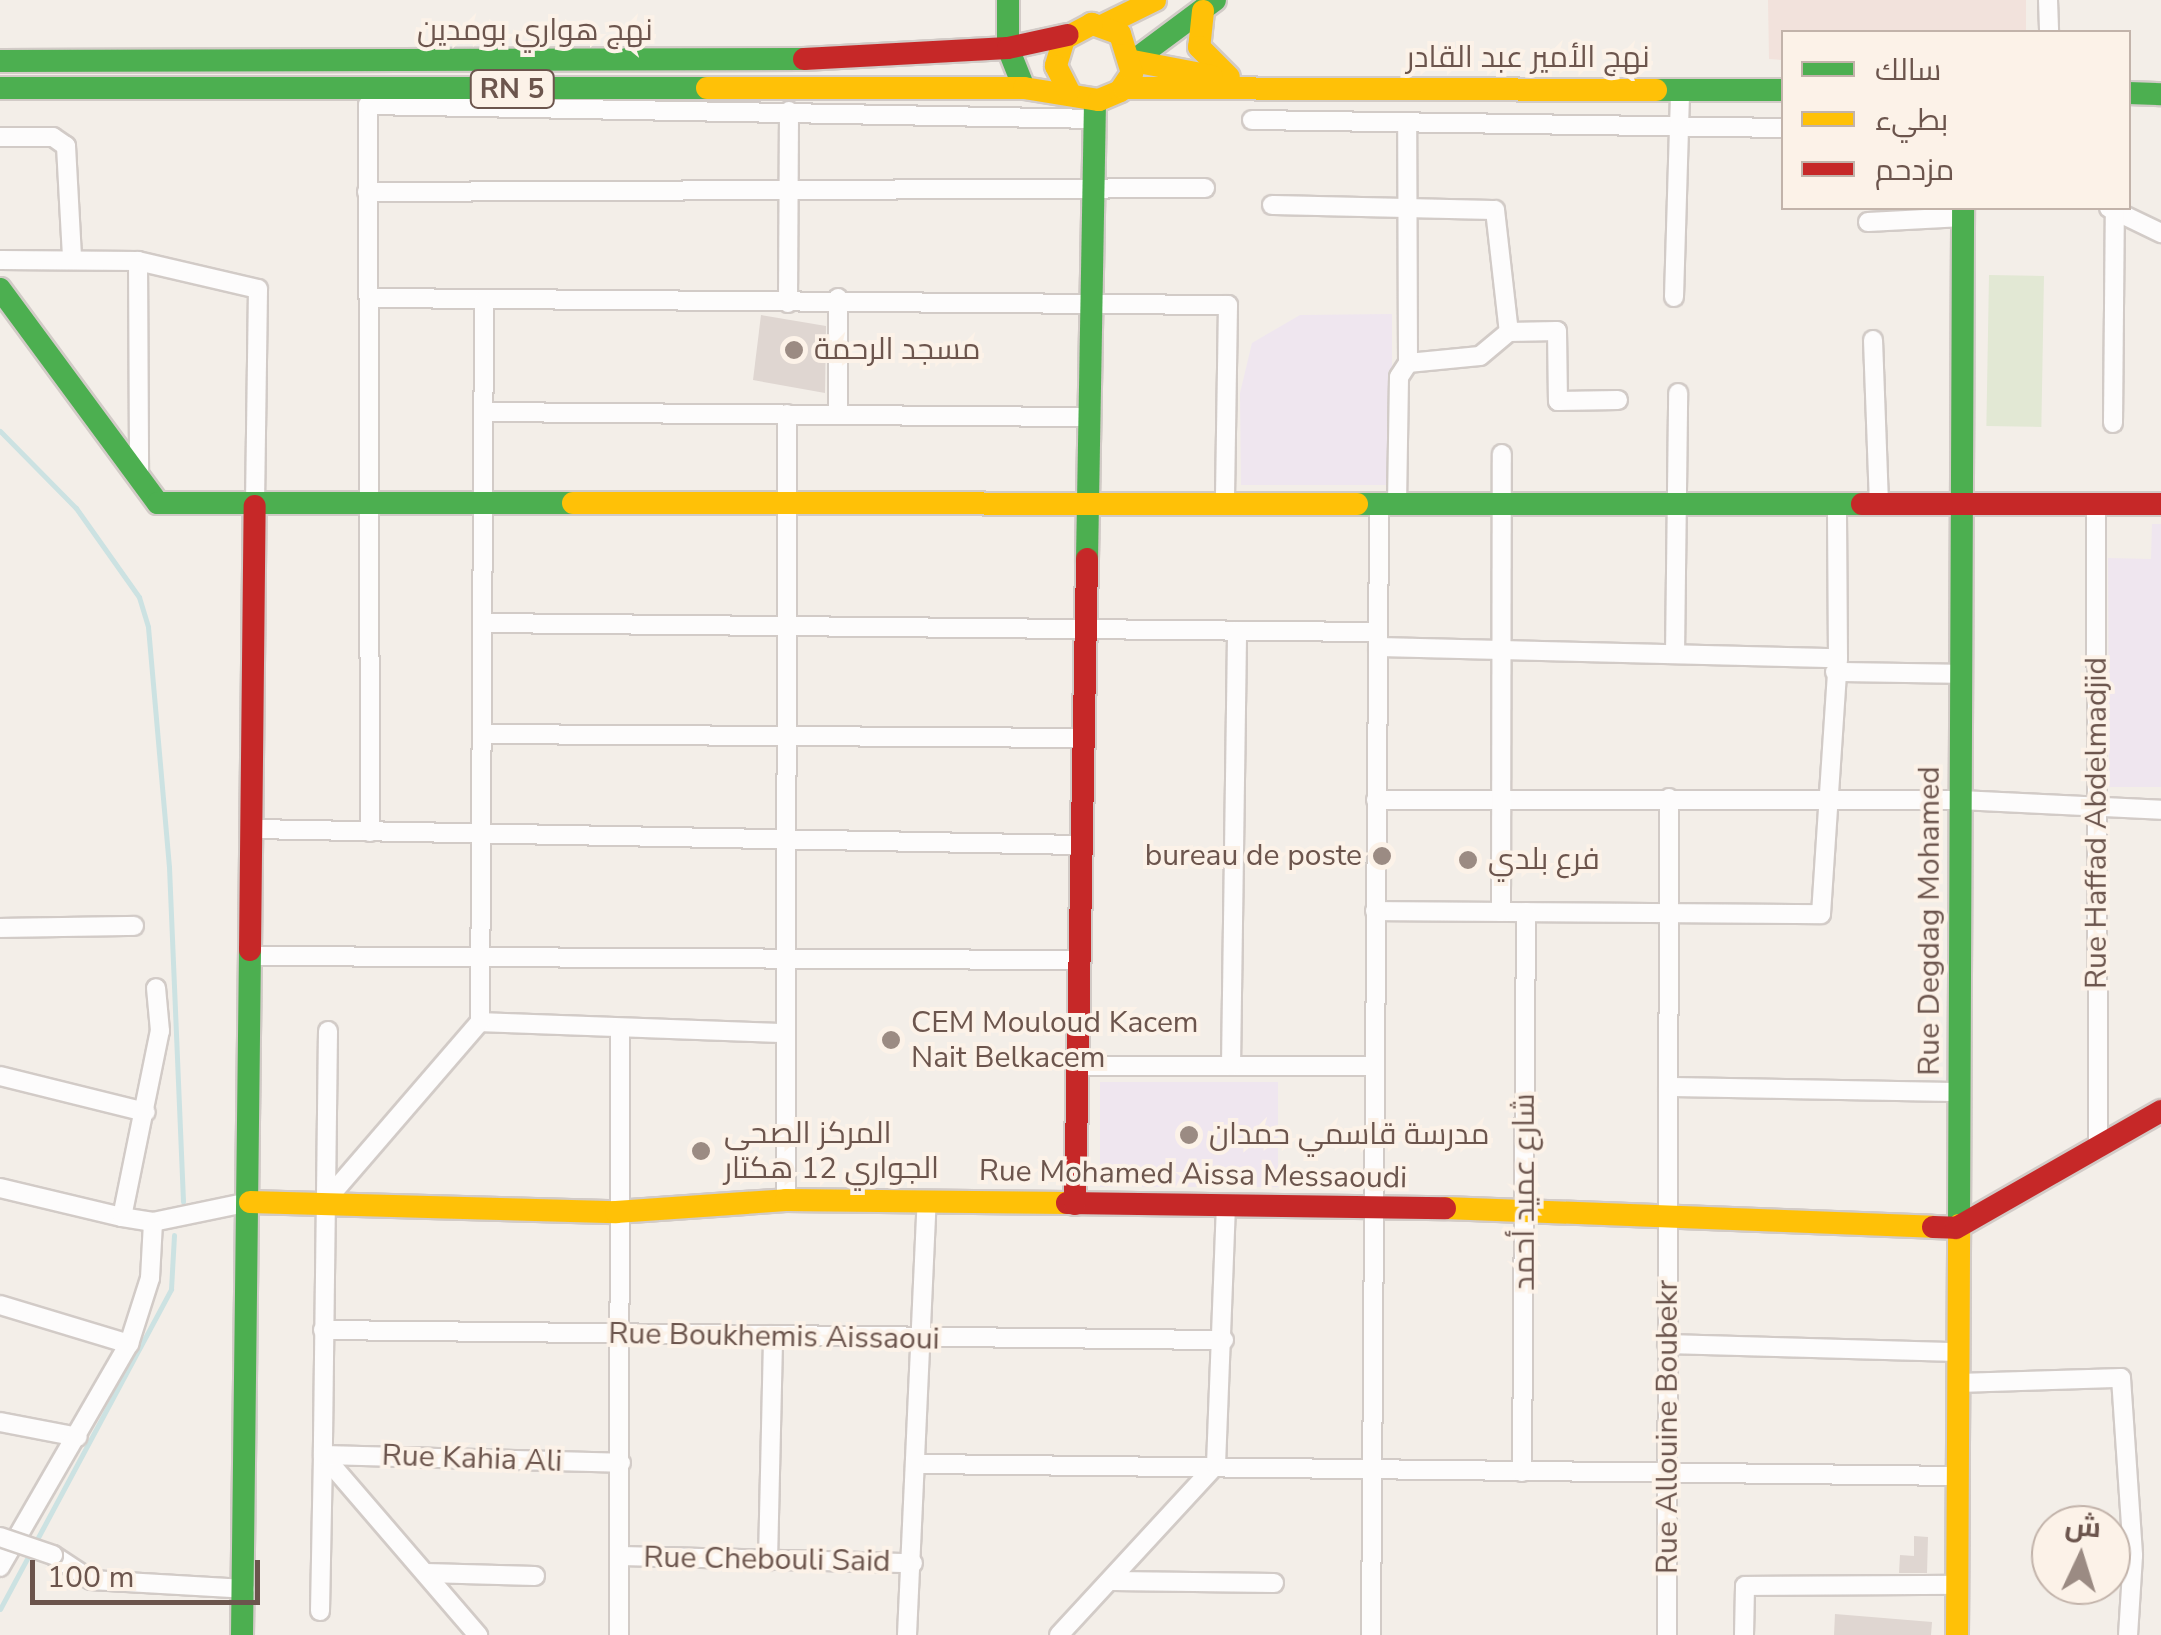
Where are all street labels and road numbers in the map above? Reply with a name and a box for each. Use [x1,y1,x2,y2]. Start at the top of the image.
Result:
street label: نهج هواري بومدين [417,13,653,49]
street label: نهج الأمير عبد القادر [1406,40,1650,76]
road number: RN 5 [470,66,554,112]
street label: Rue Haffad Abdelmadjid [2079,657,2115,989]
street label: Rue Degdag Mohamed [1912,766,1948,1076]
street label: شارع عميد أحمد [1507,1093,1543,1291]
street label: Rue Mohamed Aissa Messaoudi [979,1153,1407,1197]
street label: Rue Allouine Boubekr [1650,1280,1686,1574]
street label: Rue Boukhemis Aissaoui [608,1316,940,1358]
street label: Rue Kahia Ali [381,1438,563,1480]
street label: Rue Chebouli Said [643,1540,891,1580]

